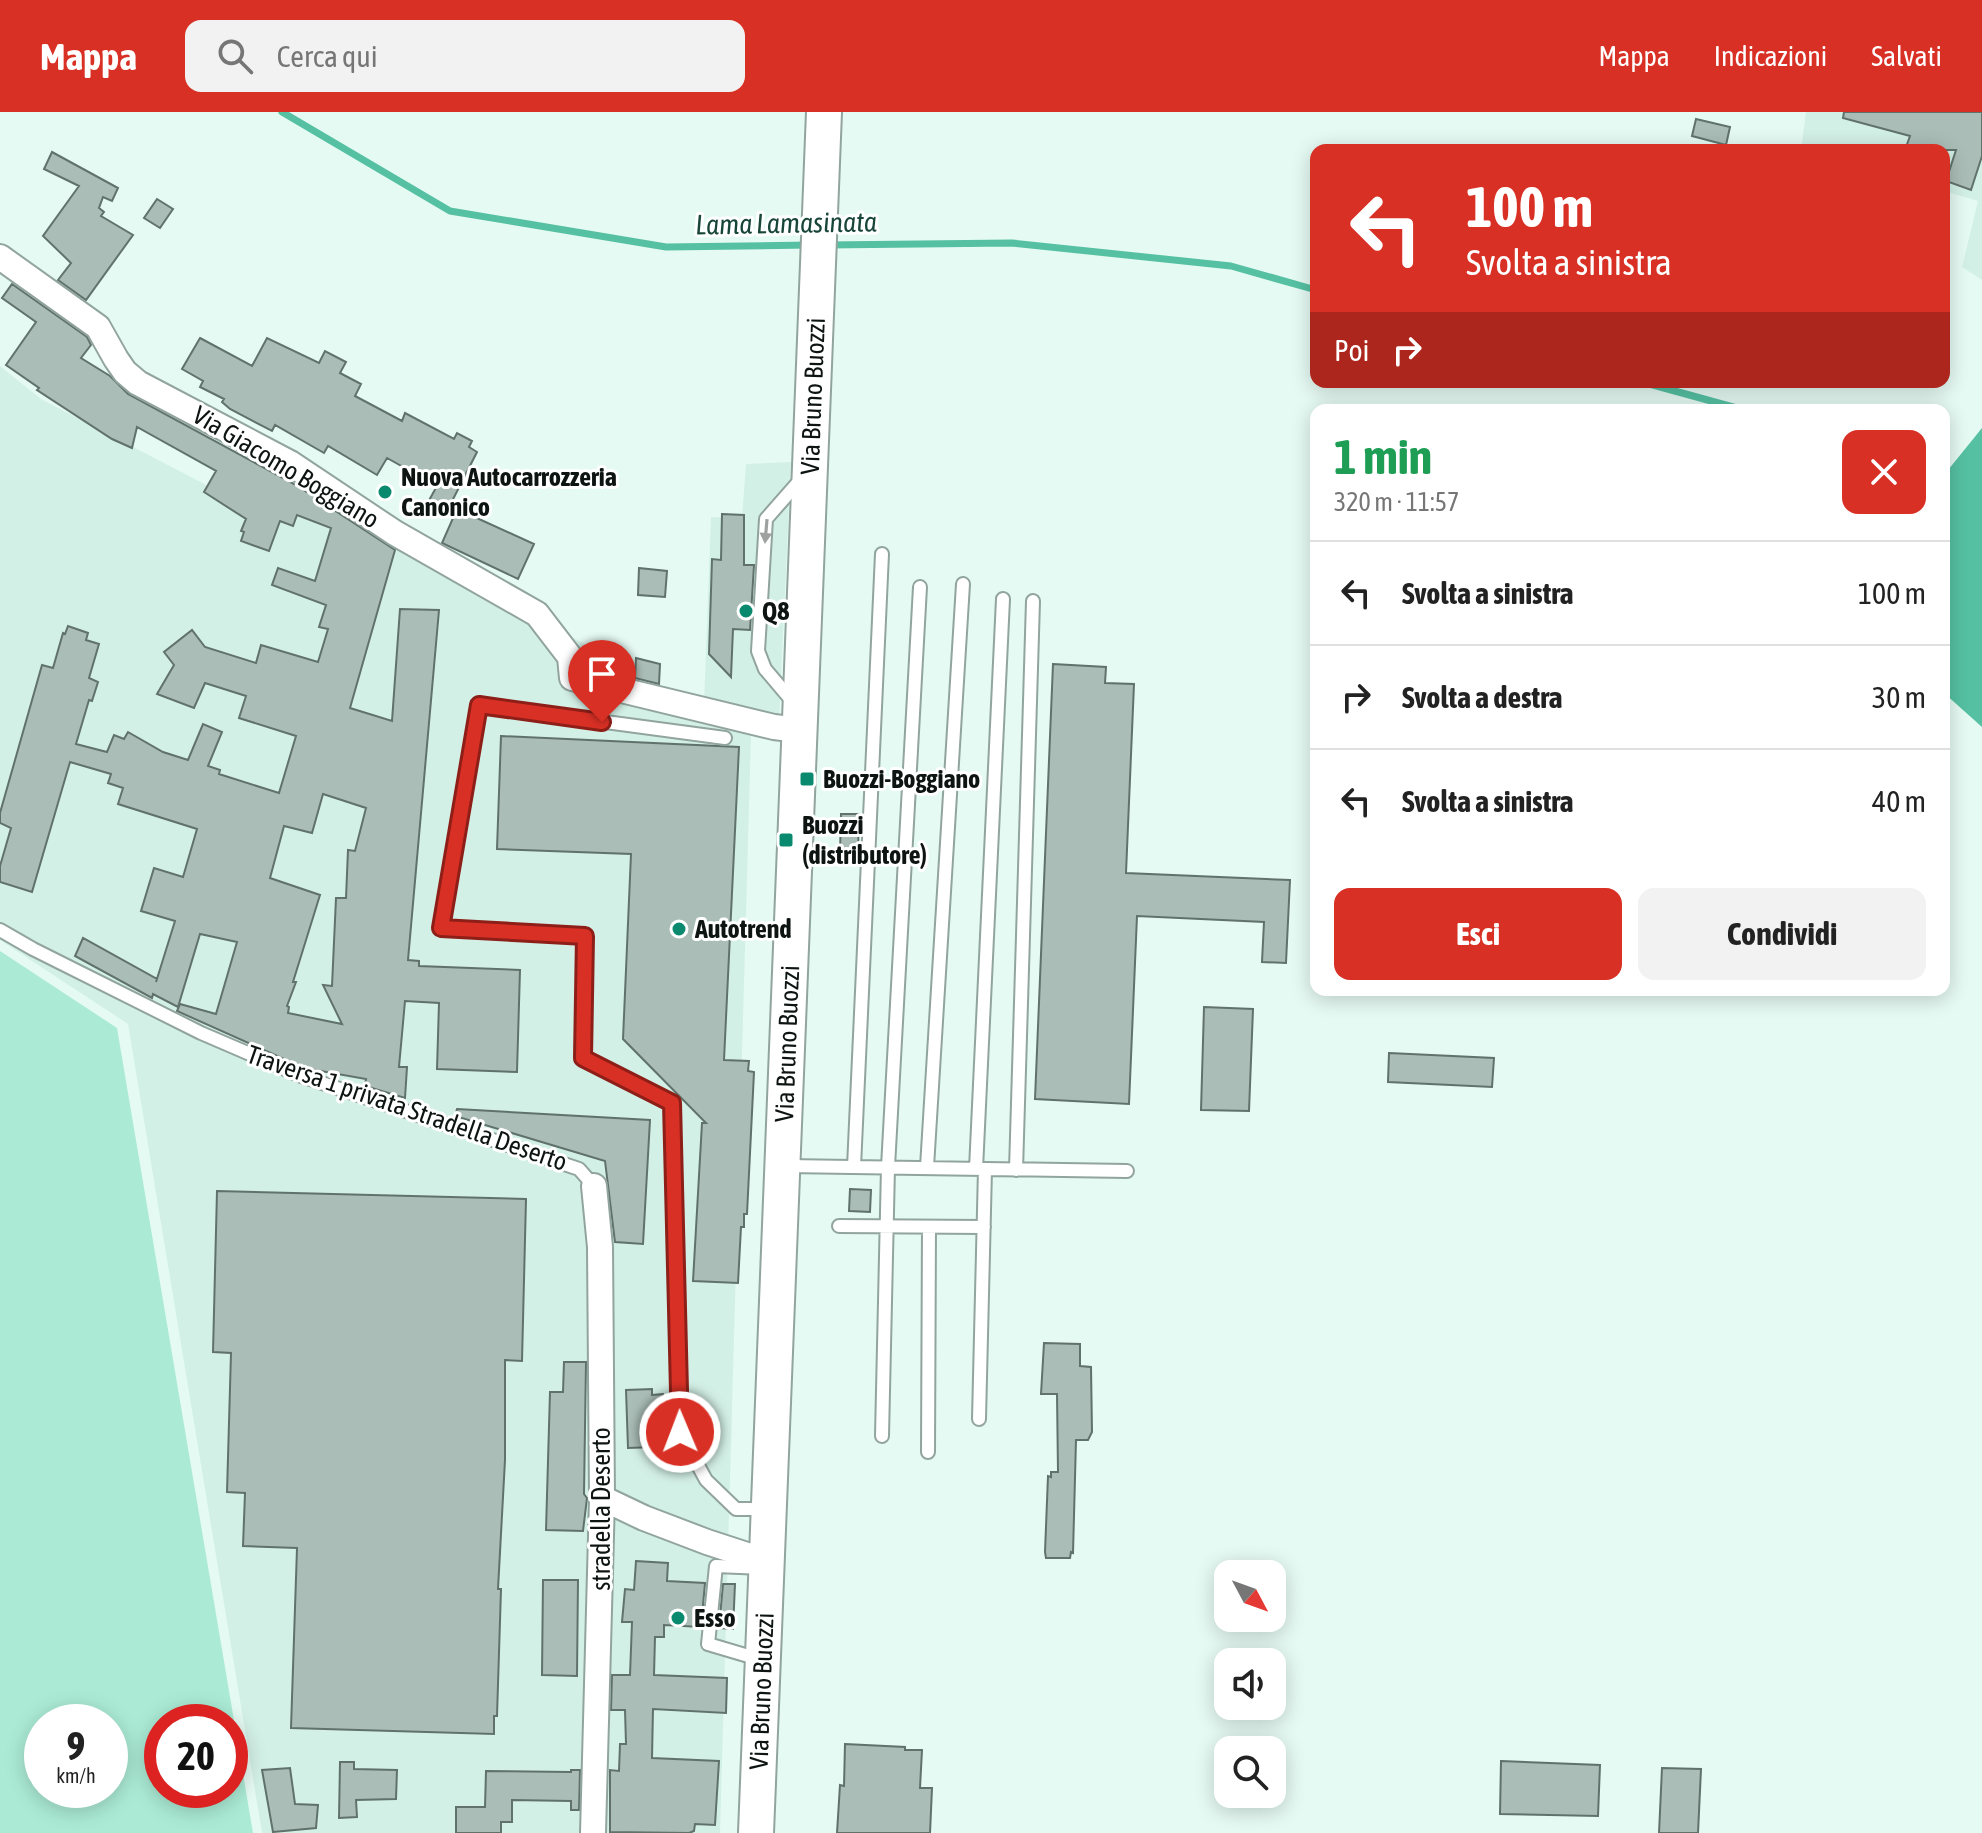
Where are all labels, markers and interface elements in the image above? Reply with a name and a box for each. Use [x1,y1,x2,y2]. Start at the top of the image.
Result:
search box [185,20,745,92]
icon: search [213,34,257,78]
text: Mappa [40,35,137,78]
text: Cerca qui [277,39,378,73]
text: Mappa [1598,40,1670,72]
text: Indicazioni [1714,40,1827,72]
text: Salvati [1871,40,1942,72]
text: 100 m [1466,175,1593,239]
icon: left [1334,176,1438,280]
water label: Lama Lamasinata [695,205,877,241]
text: Svolta a sinistra [1466,241,1672,283]
street label: Via Bruno Buozzi [795,317,831,475]
icon: right [1385,328,1429,372]
text: Poi [1334,333,1369,367]
street label: Via Giacomo Boggiano [187,400,385,534]
text: 1 min [1334,429,1432,484]
button: close [1842,430,1926,514]
place label: Nuova Autocarrozzeria Canonico [401,462,617,522]
marker: Nuova Autocarrozzeria Canonico [376,483,394,501]
text: 320 m · 11:57 [1334,487,1459,517]
one-way arrow [759,519,772,544]
icon: left [1334,571,1378,615]
text: Svolta a sinistra [1402,576,1574,610]
text: 100 m [1858,576,1926,610]
place label: Q8 [762,596,789,626]
marker: Q8 [737,602,755,620]
pin [568,640,636,722]
icon: arrive [580,652,624,696]
icon: right [1334,675,1378,719]
text: Svolta a destra [1402,680,1562,714]
text: 30 m [1872,680,1926,714]
place label: Buozzi-Boggiano [823,764,980,794]
marker: Buozzi-Boggiano [798,770,816,788]
icon: left [1334,779,1378,823]
text: Svolta a sinistra [1402,784,1574,818]
text: 40 m [1872,784,1926,818]
place label: Buozzi (distributore) [802,810,927,870]
marker: Buozzi (distributore) [777,831,795,849]
button: Esci [1334,888,1622,980]
button: Condividi [1638,888,1926,980]
place label: Autotrend [694,914,792,944]
marker: Autotrend [670,920,688,938]
street label: Via Bruno Buozzi [769,965,805,1123]
street label: Traversa 1 privata Stradella Deserto [243,1039,571,1177]
position arrow [638,1390,722,1474]
street label: stradella Deserto [586,1427,616,1591]
north arrow [1214,1560,1286,1632]
map controls [1214,1560,1286,1808]
place label: Esso [694,1603,736,1633]
marker: Esso [669,1609,687,1627]
street label: Via Bruno Buozzi [744,1612,780,1770]
button: sound [1214,1648,1286,1720]
speed limit sign: 20 [144,1704,248,1808]
text: 9 [67,1723,85,1768]
button: search [1214,1736,1286,1808]
text: km/h [56,1764,96,1787]

